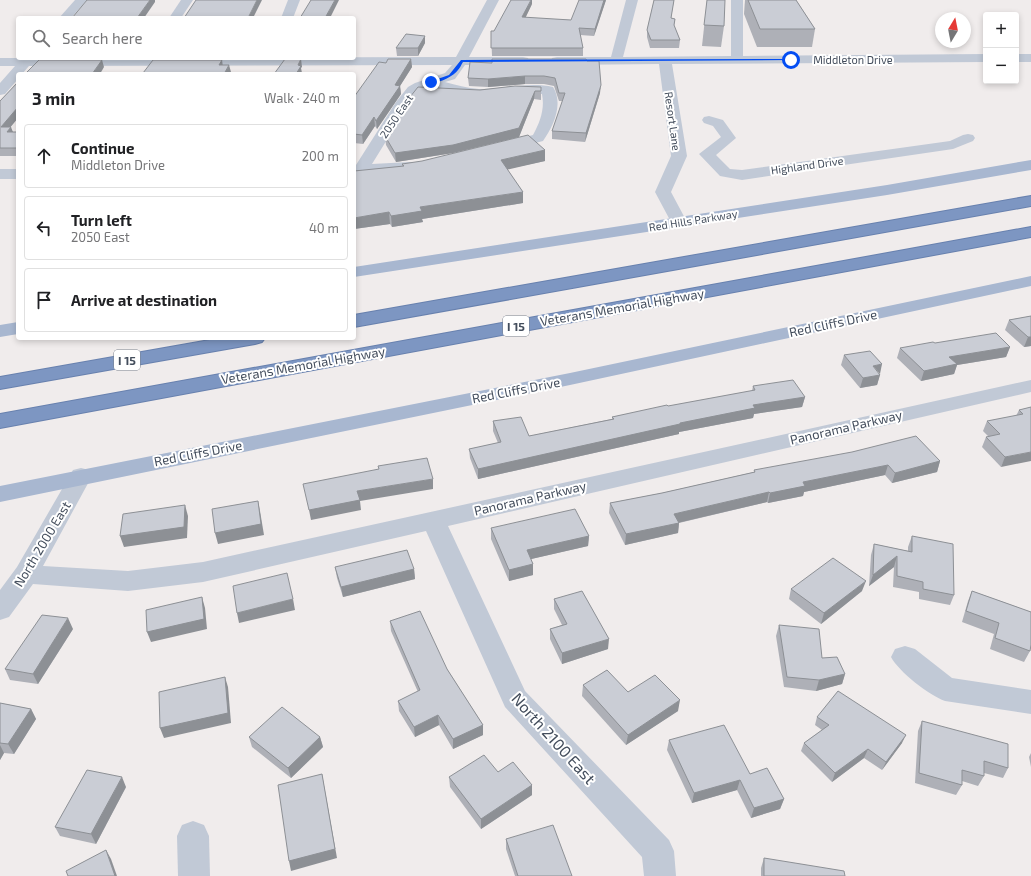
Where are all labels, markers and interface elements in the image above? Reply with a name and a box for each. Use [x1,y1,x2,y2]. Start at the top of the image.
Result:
north arrow [935,12,971,48]
map controls [983,12,1019,84]
button: + [983,12,1019,48]
search box [16,16,356,60]
icon: search [30,27,52,49]
text: Search here [62,29,143,47]
button: − [983,48,1019,84]
route start [782,51,800,69]
street label: Middleton Drive [813,53,893,66]
route end [422,73,440,91]
text: 3 min [32,88,75,108]
text: Walk · 240 m [264,90,340,106]
street label: Resort Lane [662,91,684,151]
street label: 2050 East [377,92,415,140]
text: Continue [71,139,134,157]
icon: ahead [33,145,55,167]
text: 200 m [302,148,339,164]
street label: Highland Drive [770,153,844,177]
text: Middleton Drive [71,157,165,173]
street label: Red Hills Parkway [648,207,738,233]
text: Turn left [71,211,132,229]
icon: left [33,217,55,239]
text: 40 m [309,220,339,236]
text: 2050 East [71,229,130,245]
street label: Veterans Memorial Highway [539,285,705,329]
icon: arrive [33,289,55,311]
text: Arrive at destination [71,291,217,309]
street label: Red Cliffs Drive [788,306,878,340]
road number: I 15 [503,316,529,336]
street label: Veterans Memorial Highway [220,343,386,387]
road number: I 15 [114,350,140,370]
street label: Red Cliffs Drive [471,374,561,406]
street label: Panorama Parkway [788,406,904,448]
street label: Red Cliffs Drive [153,437,243,469]
street label: Panorama Parkway [472,477,588,519]
street label: North 2000 East [10,498,74,590]
street label: North 2100 East [508,689,600,787]

